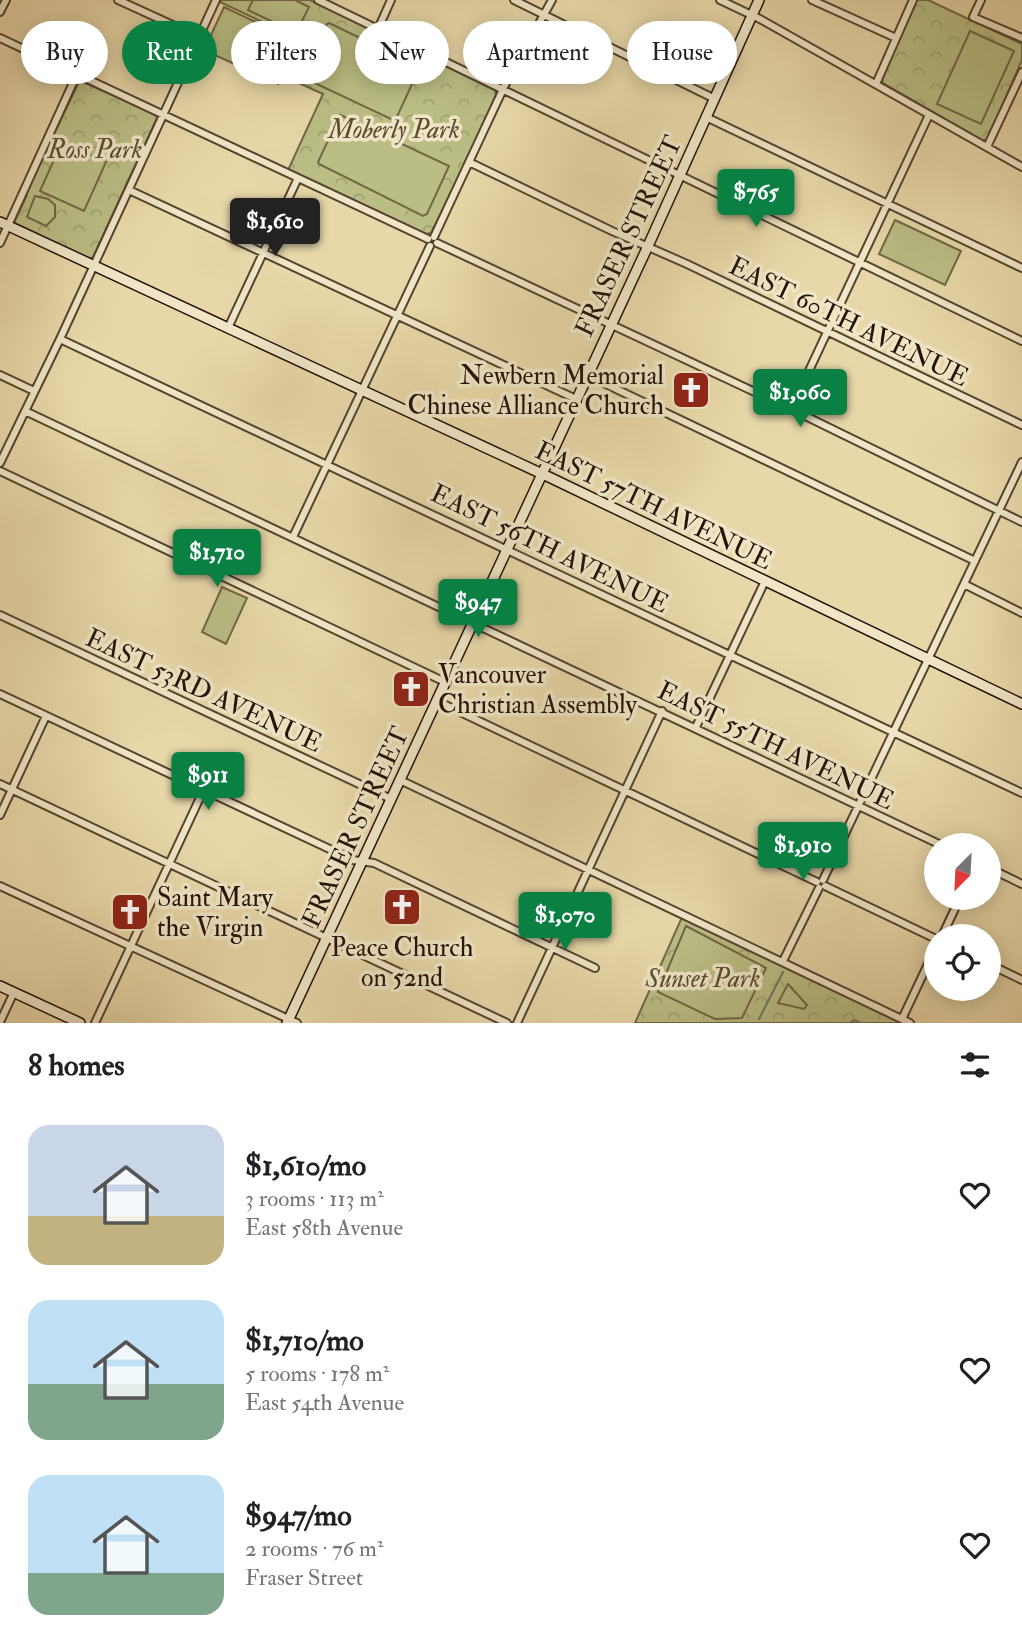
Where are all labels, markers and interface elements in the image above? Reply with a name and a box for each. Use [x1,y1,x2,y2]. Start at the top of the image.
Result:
chip: Buy [21,21,108,84]
chip: Rent [122,21,217,84]
chip: Filters [231,21,341,84]
chip: New [355,21,449,84]
chip: Apartment [463,21,613,84]
chip: House [627,21,737,84]
park label: Moberly Park [326,114,460,146]
street label: FRASER STREET [568,131,689,342]
park label: Ross Park [46,134,143,166]
pin: $765 [715,170,797,229]
text: $765 [733,177,779,206]
pin: $1,610 [218,198,332,258]
text: $1,610 [246,206,304,235]
street label: EAST 60TH AVENUE [723,250,974,394]
place label: Newbern Memorial Chinese Alliance Church [408,360,664,422]
church icon: Newbern Memorial Chinese Alliance Church [670,369,712,411]
pin: $1,060 [743,370,857,429]
text: $1,060 [769,377,831,406]
street label: EAST 57TH AVENUE [530,435,777,577]
street label: EAST 56TH AVENUE [425,477,674,620]
pin: $1,710 [160,530,274,589]
text: $1,710 [189,537,245,566]
pin: $947 [437,580,519,639]
text: $947 [454,587,502,616]
street label: EAST 53RD AVENUE [80,622,327,760]
place label: Vancouver Christian Assembly [438,659,638,721]
church icon: Vancouver Christian Assembly [390,668,432,710]
street label: EAST 55TH AVENUE [652,675,899,817]
street label: FRASER STREET [295,722,416,933]
pin: $911 [167,752,249,812]
text: $911 [187,760,229,789]
pin: $1,910 [746,822,860,882]
text: $1,910 [774,830,832,859]
north arrow [924,833,1001,910]
map controls [924,833,1001,1001]
place label: Saint Mary the Virgin [157,882,274,944]
church icon: Peace Church on 52nd [381,886,423,928]
church icon: Saint Mary the Virgin [109,891,151,933]
pin: $1,070 [508,892,622,952]
text: $1,070 [535,900,595,929]
button: locate [924,924,1001,1001]
place label: Peace Church on 52nd [331,932,474,994]
park label: Sunset Park [645,963,760,995]
icon: filters [956,1046,994,1084]
text: 8 homes [28,1047,125,1084]
text: $1,610/mo [245,1147,366,1184]
icon: home [84,1153,168,1237]
icon: heart [956,1176,994,1214]
text: 3 rooms · 113 m² [245,1184,384,1213]
text: East 58th Avenue [245,1213,403,1242]
text: $1,710/mo [245,1322,364,1359]
icon: home [84,1328,168,1412]
icon: heart [956,1351,994,1389]
text: 5 rooms · 178 m² [245,1359,389,1388]
text: East 54th Avenue [245,1388,404,1417]
text: $947/mo [245,1497,352,1534]
icon: home [84,1503,168,1587]
icon: heart [956,1526,994,1564]
text: 2 rooms · 76 m² [245,1534,383,1563]
text: Fraser Street [245,1563,363,1592]

